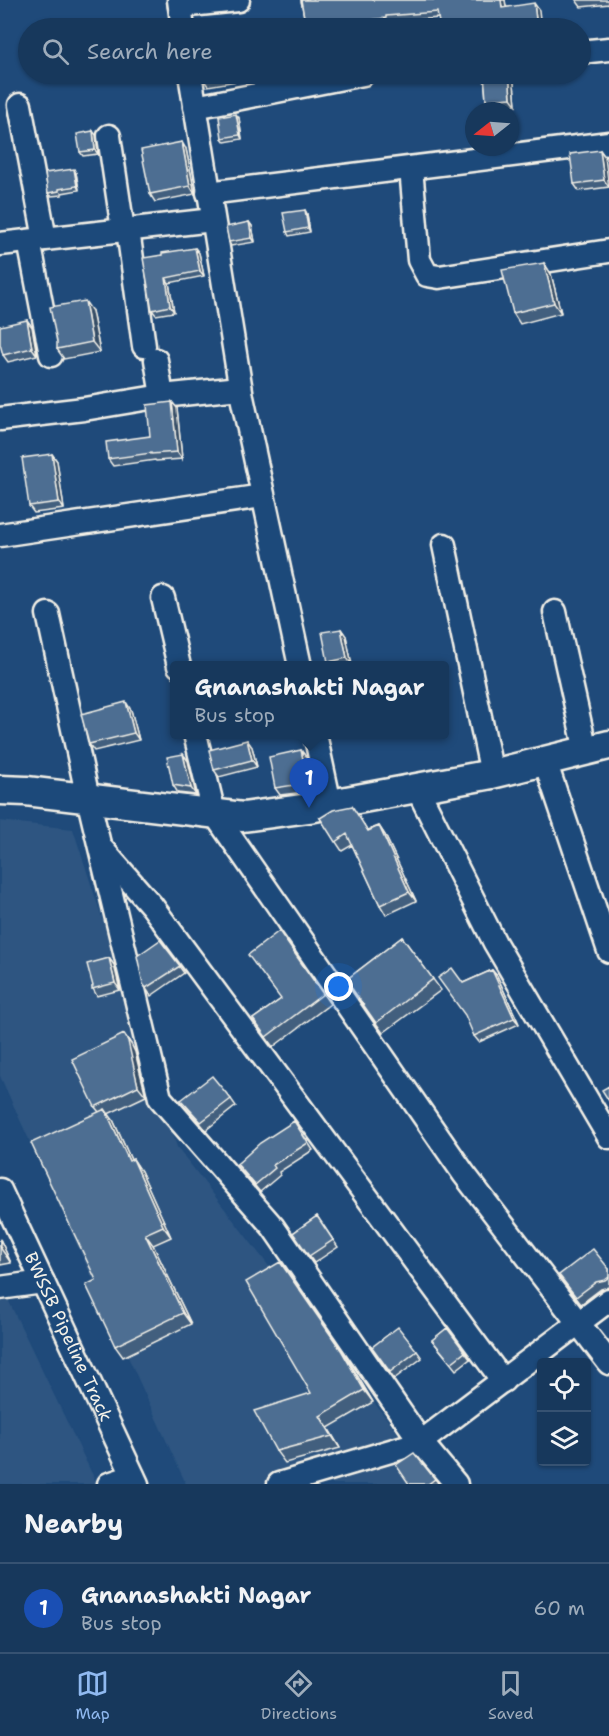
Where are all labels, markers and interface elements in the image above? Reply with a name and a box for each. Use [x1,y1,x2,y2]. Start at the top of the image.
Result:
search box [18,18,591,84]
icon: search [39,35,72,68]
text: Search here [87,37,213,66]
north arrow [465,102,519,156]
popup [170,661,449,739]
text: Gnanashakti Nagar [194,673,425,702]
text: Bus stop [194,702,275,728]
pin: 1 [290,758,328,808]
your location [324,972,353,1001]
street label: BWSSB Pipeline Track [19,1248,118,1425]
map controls [537,1358,591,1466]
button: locate [537,1358,591,1412]
button: layers [537,1412,591,1466]
text: Nearby [24,1506,123,1541]
text: Gnanashakti Nagar [81,1581,311,1610]
text: 1 [39,1595,48,1621]
text: 60 m [533,1595,585,1621]
text: Bus stop [81,1610,162,1636]
tab: Map [76,1667,110,1724]
tab: Directions [261,1667,337,1724]
tab: Saved [488,1667,534,1724]

